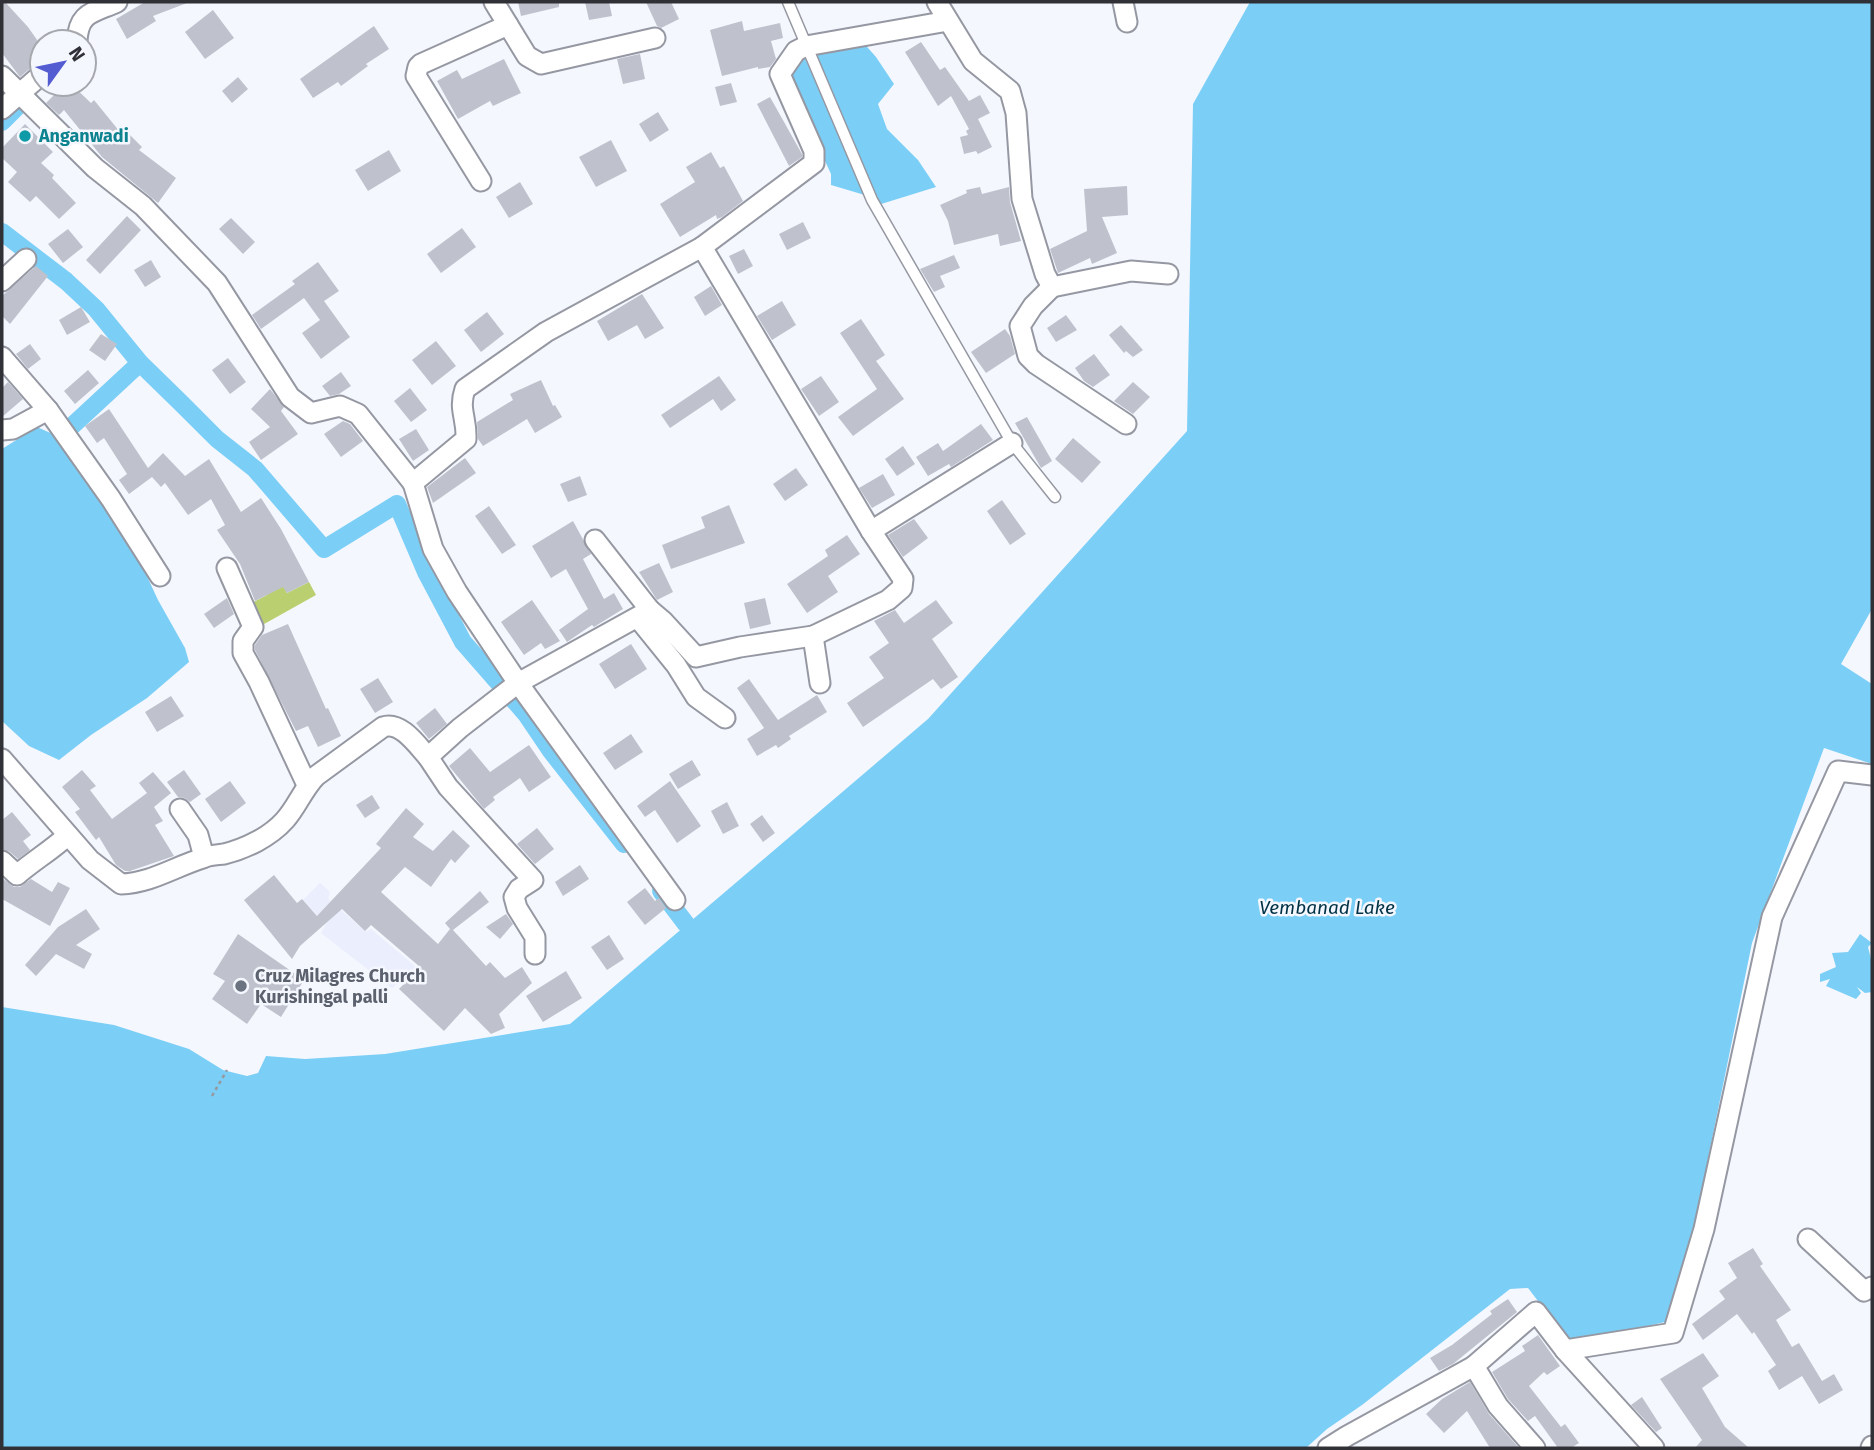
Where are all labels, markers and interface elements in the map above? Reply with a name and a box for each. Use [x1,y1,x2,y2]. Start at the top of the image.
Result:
north arrow [28,28,98,98]
text: N [64,42,90,66]
place label: Anganwadi [38,125,129,147]
marker: Anganwadi [17,128,33,144]
water label: Vembanad Lake [1259,896,1395,919]
place label: Cruz Milagres Church Kurishingal palli [255,965,425,1008]
marker: Cruz Milagres Church Kurishingal palli [233,978,249,994]

